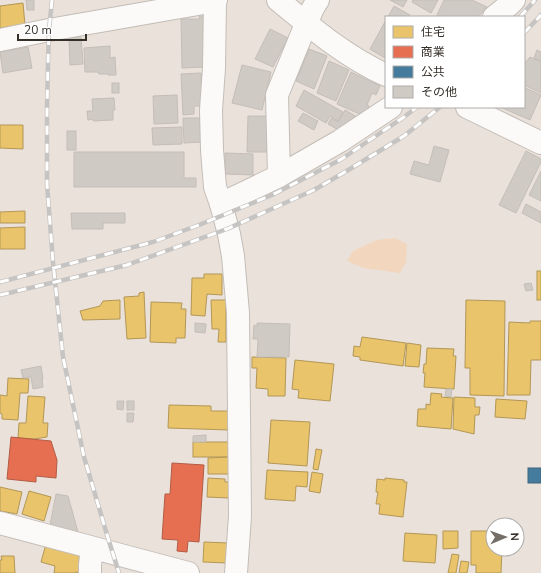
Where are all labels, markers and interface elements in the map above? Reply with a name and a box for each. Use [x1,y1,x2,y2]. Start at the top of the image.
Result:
scale bar [18,16,86,42]
legend [385,16,525,108]
text: 20 m [24,22,52,38]
text: 住宅 [421,24,445,40]
text: 商業 [421,44,445,60]
text: 公共 [421,64,445,80]
text: その他 [421,84,457,100]
north arrow [485,517,525,557]
text: N [507,532,522,541]

